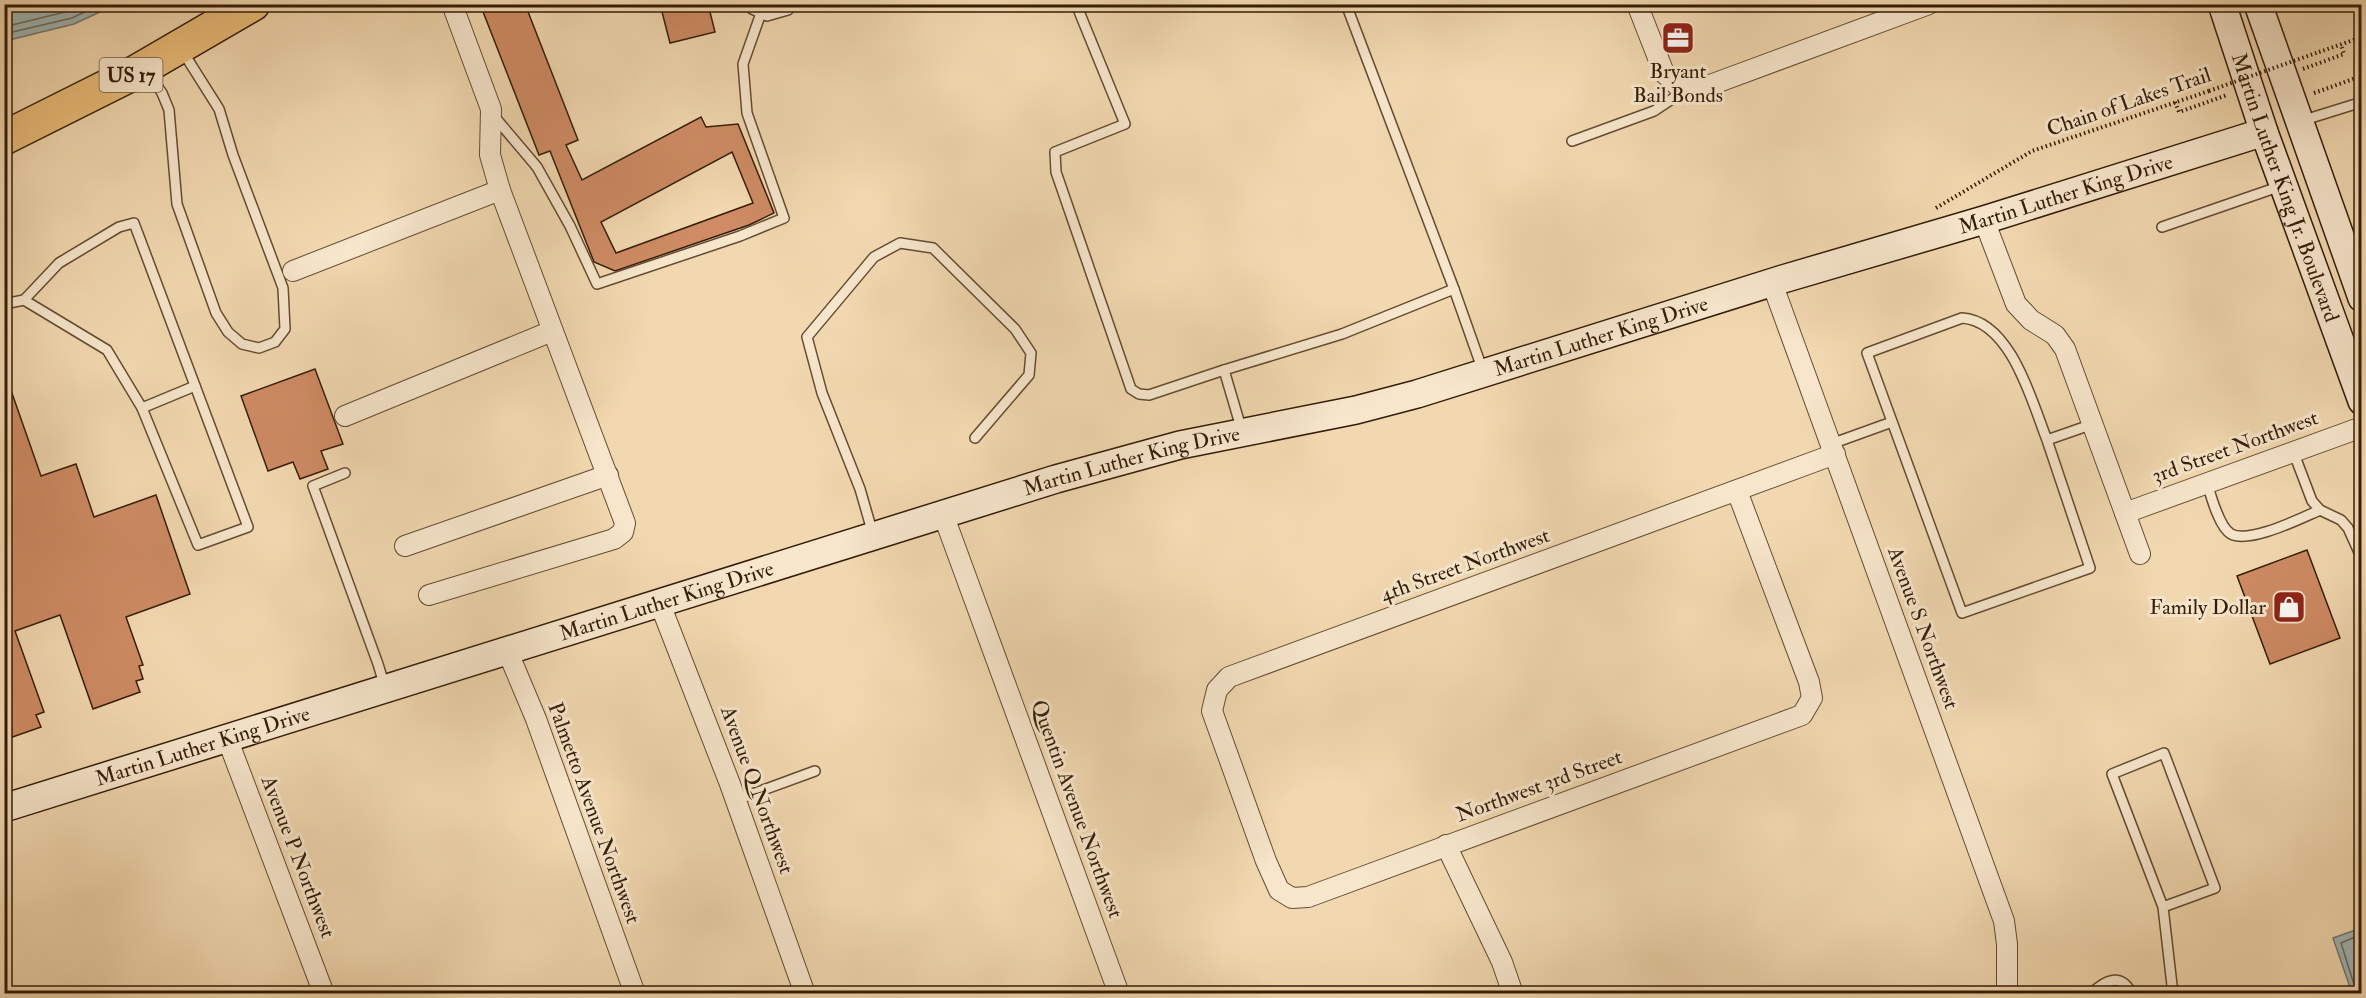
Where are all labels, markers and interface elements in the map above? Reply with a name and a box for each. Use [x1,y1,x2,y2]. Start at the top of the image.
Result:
office icon: Bryant Bail Bonds [1660,20,1696,56]
street label: Martin Luther King Jr. Boulevard [2225,49,2346,326]
road number: US 17 [100,58,162,92]
place label: Bryant Bail Bonds [1633,58,1723,109]
street label: Chain of Lakes Trail [2043,61,2215,143]
street label: Martin Luther King Drive [1955,148,2176,240]
street label: Martin Luther King Drive [1490,290,1712,383]
street label: 3rd Street Northwest [2148,404,2322,490]
street label: Martin Luther King Drive [1020,420,1242,502]
street label: 4th Street Northwest [1377,522,1553,608]
street label: Avenue S Northwest [1881,542,1965,713]
street label: Martin Luther King Drive [556,555,777,647]
shop icon: Family Dollar [2271,589,2307,625]
place label: Family Dollar [2150,594,2266,621]
street label: Quentin Avenue Northwest [1025,696,1129,922]
street label: Palmetto Avenue Northwest [541,699,647,927]
street label: Martin Luther King Drive [92,700,313,792]
street label: Avenue Q Northwest [714,701,800,878]
street label: Northwest 3rd Street [1452,743,1626,829]
street label: Avenue P Northwest [254,771,341,942]

